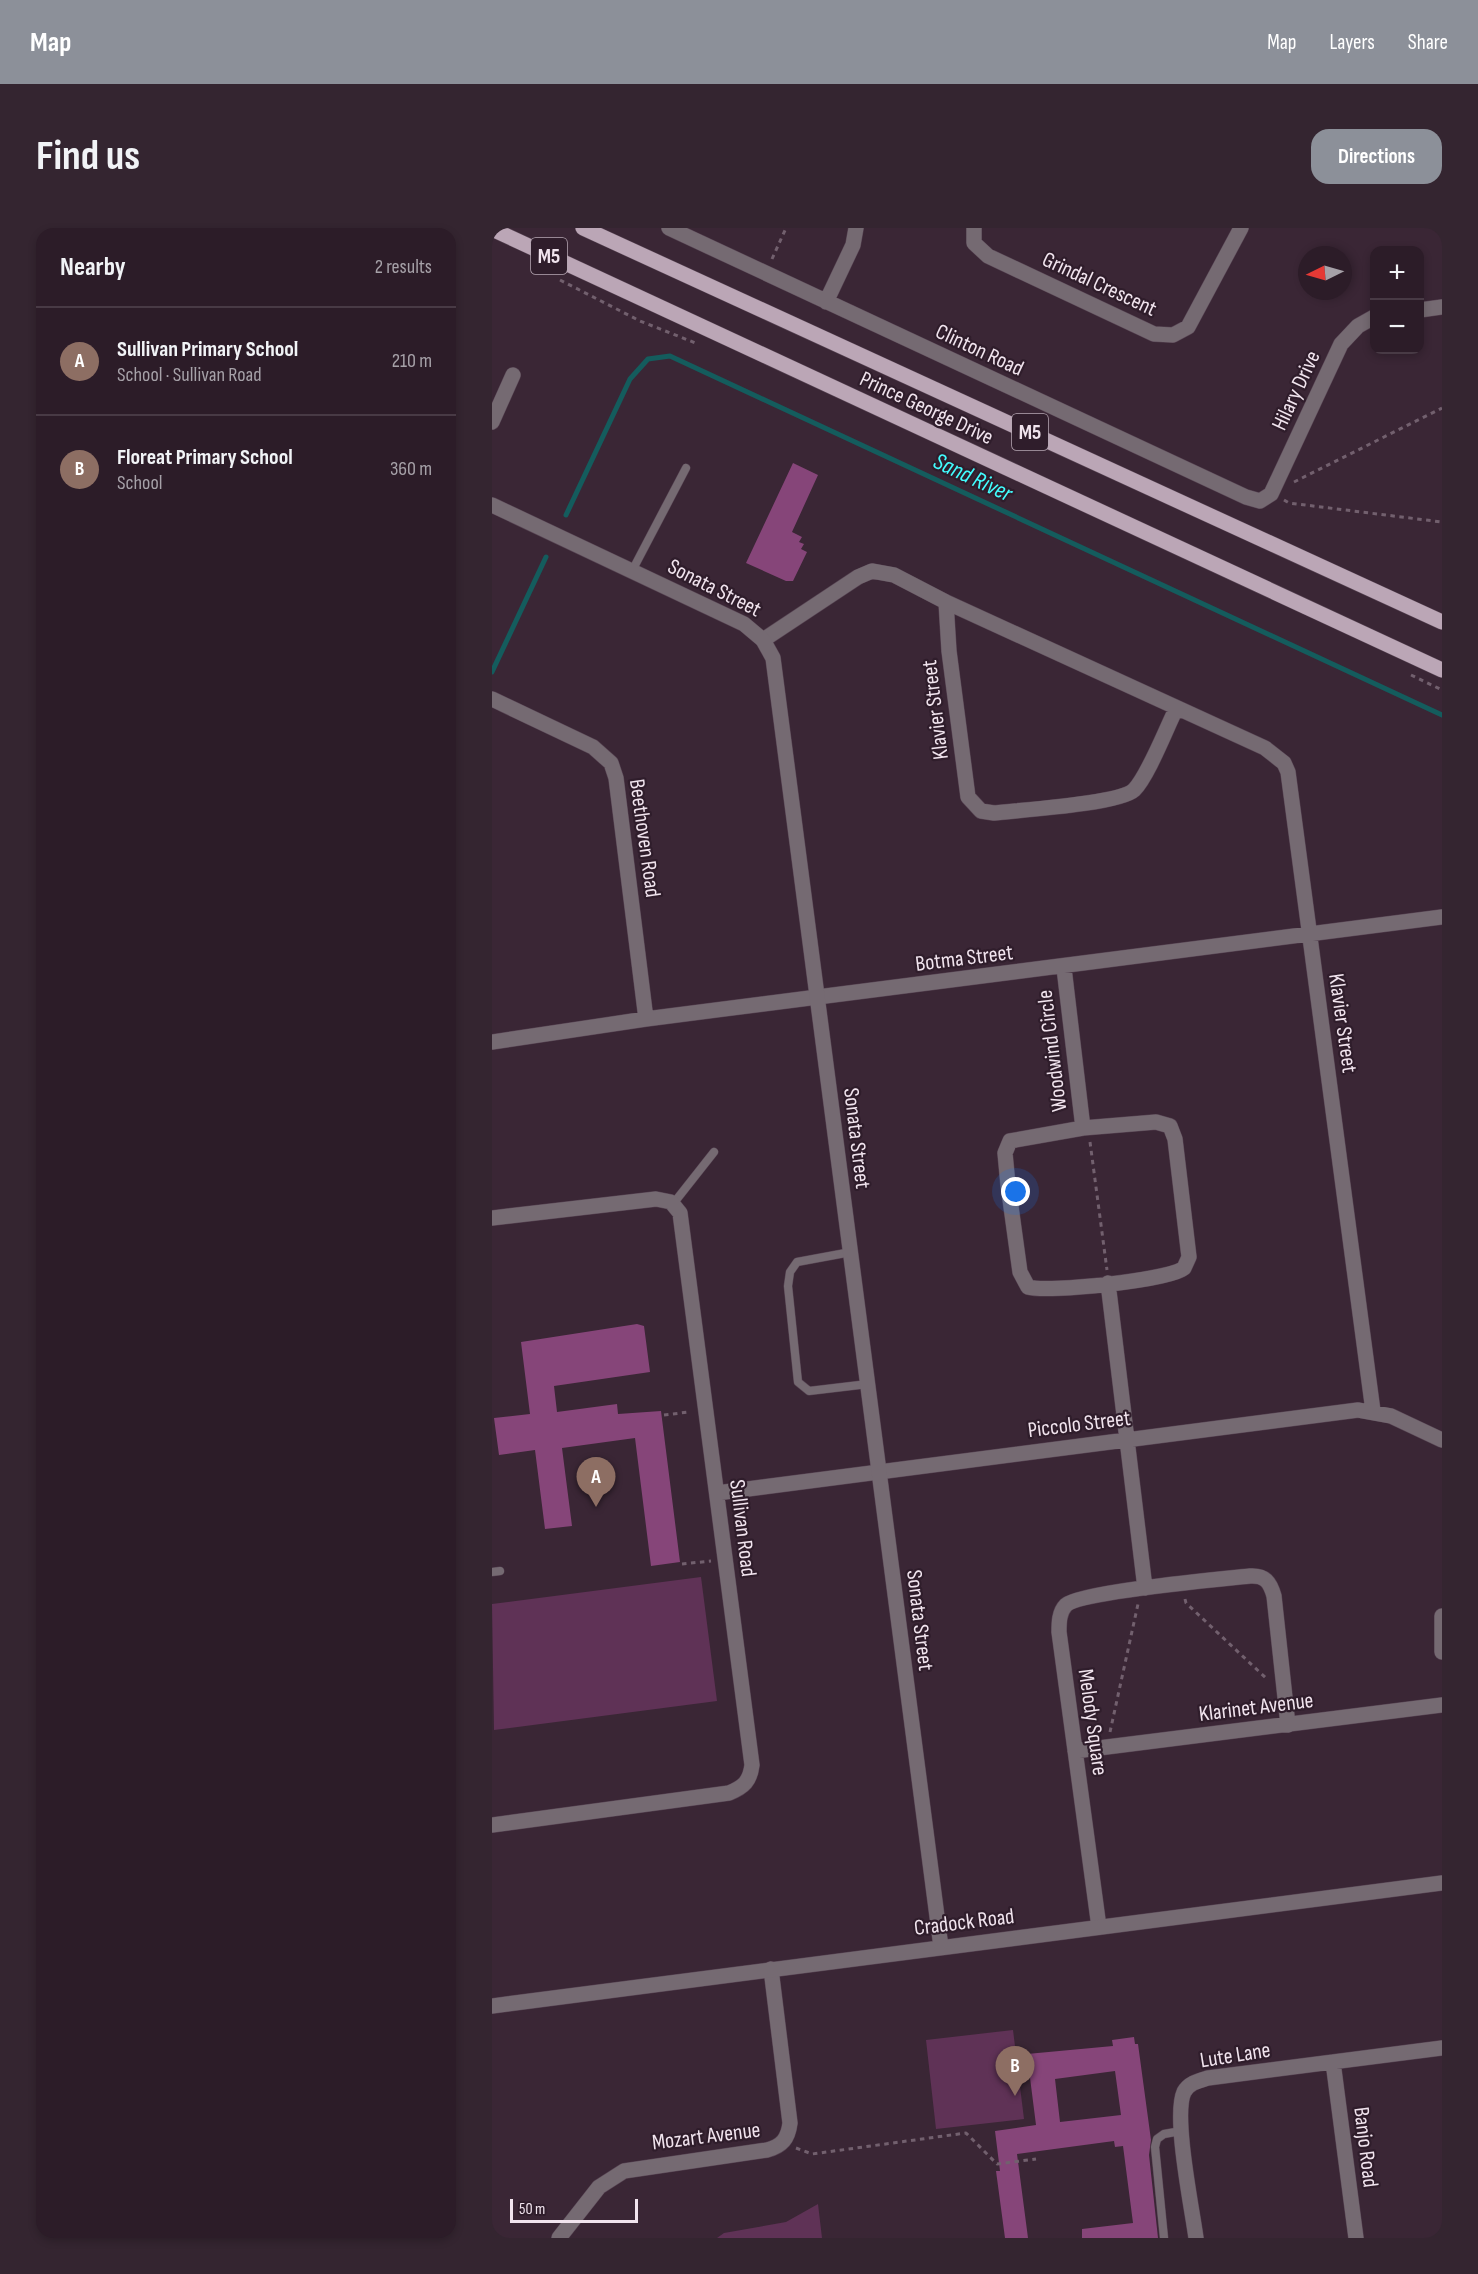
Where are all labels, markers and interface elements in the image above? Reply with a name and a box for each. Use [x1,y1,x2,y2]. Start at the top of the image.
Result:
text: Map [30,26,71,59]
text: Map [1267,30,1296,55]
text: Layers [1329,30,1375,55]
text: Share [1408,30,1448,55]
button: Directions [1311,129,1442,184]
text: Find us [36,131,140,182]
road number: M5 [531,238,567,274]
street label: Grindal Crescent [1038,246,1161,323]
north arrow [1298,246,1352,300]
map controls [1370,246,1424,354]
button: + [1370,246,1424,300]
text: Nearby [60,252,126,283]
text: 2 results [375,255,432,279]
button: − [1370,300,1424,354]
street label: Clinton Road [931,318,1028,382]
text: Sullivan Primary School [117,336,298,363]
street label: Hilary Drive [1266,347,1326,435]
text: A [75,349,84,373]
text: 210 m [392,349,432,373]
text: School · Sullivan Road [117,363,261,387]
street label: Prince George Drive [855,366,997,451]
road number: M5 [1012,414,1048,450]
text: Floreat Primary School [117,444,293,471]
water label: Sand River [929,447,1018,509]
text: B [75,457,84,481]
text: 360 m [390,457,432,481]
text: School [117,471,162,495]
street label: Sonata Street [663,553,766,624]
street label: Klavier Street [916,658,955,761]
street label: Beethoven Road [623,777,666,899]
street label: Botma Street [914,939,1015,978]
street label: Klavier Street [1322,972,1363,1075]
street label: Woodwind Circle [1032,988,1073,1113]
street label: Sonata Street [837,1086,876,1190]
your location [1001,1177,1030,1206]
street label: Piccolo Street [1026,1405,1132,1444]
pin: A [576,1458,616,1507]
street label: Sullivan Road [723,1478,762,1578]
street label: Sonata Street [900,1568,939,1672]
street label: Melody Square [1072,1667,1113,1777]
street label: Klarinet Avenue [1197,1687,1315,1728]
street label: Cradock Road [913,1903,1016,1942]
street label: Lute Lane [1198,2037,1272,2074]
pin: B [996,2046,1034,2096]
street label: Banjo Road [1347,2105,1384,2189]
street label: Mozart Avenue [650,2116,762,2157]
scale bar [510,2196,638,2224]
text: 50 m [519,2200,545,2219]

